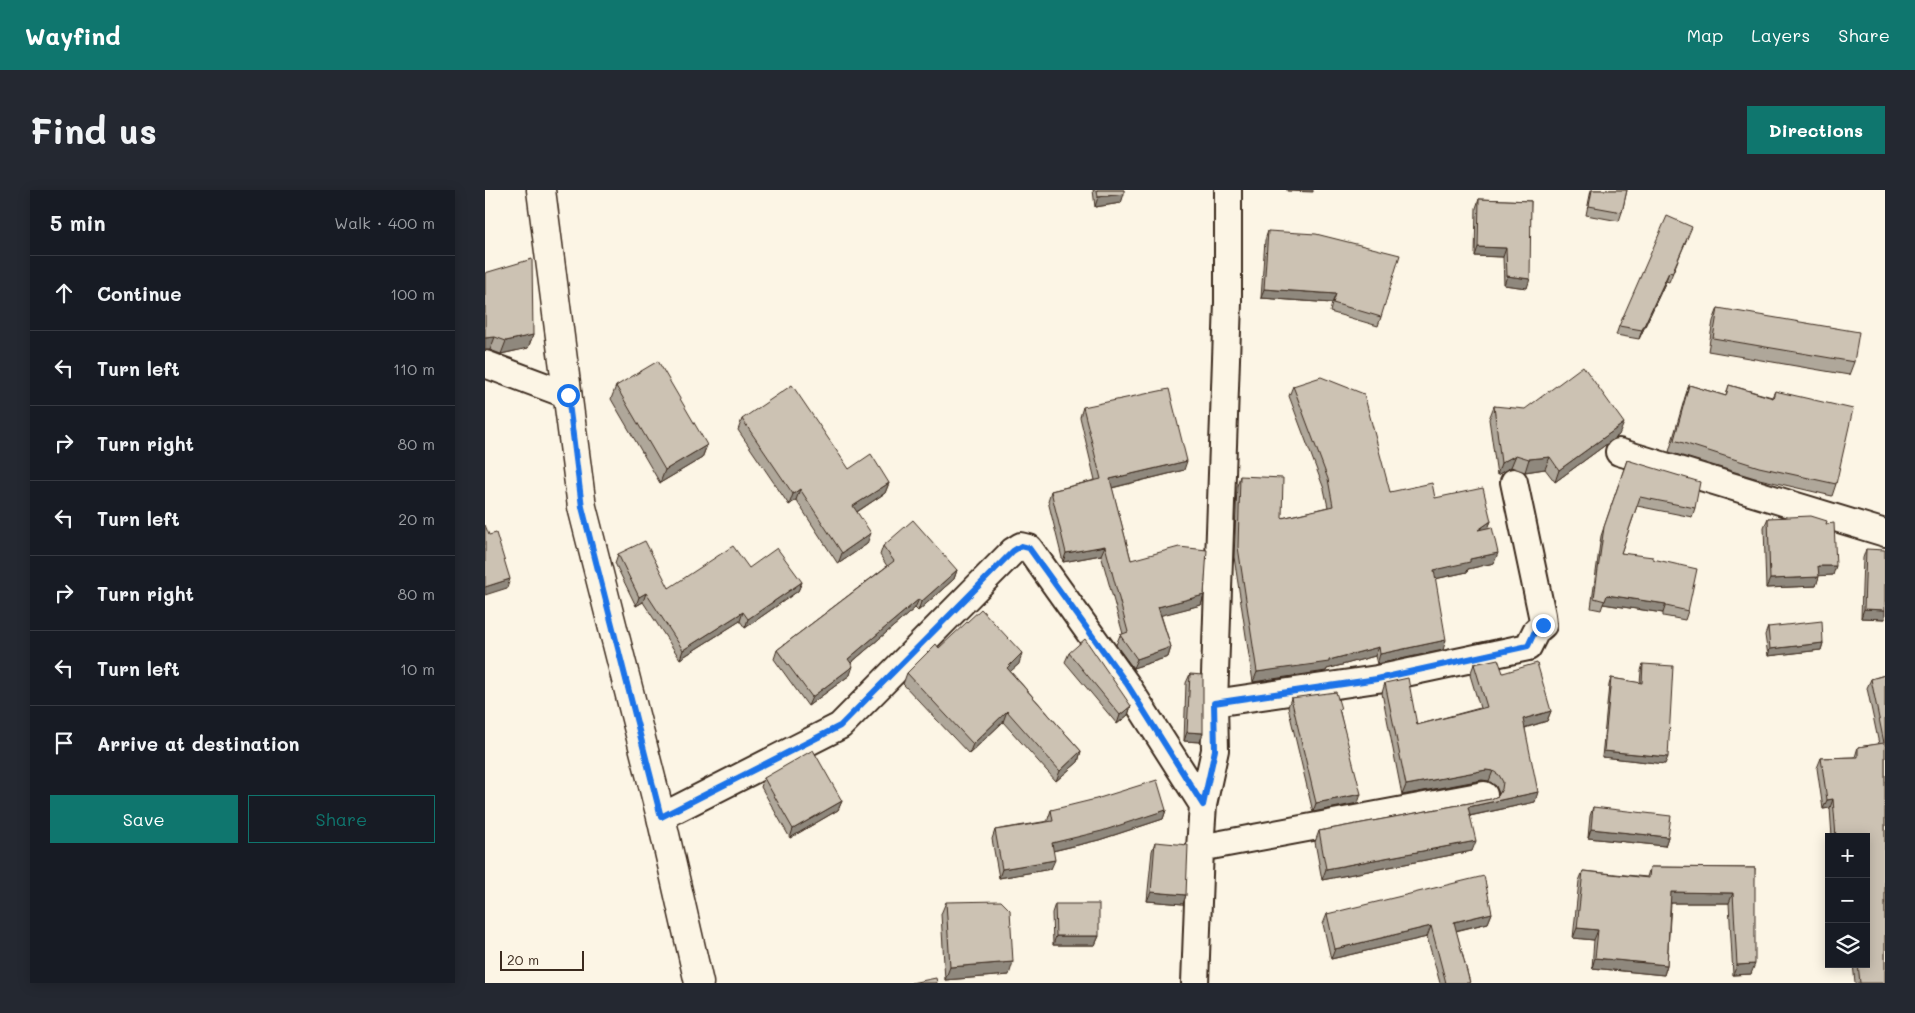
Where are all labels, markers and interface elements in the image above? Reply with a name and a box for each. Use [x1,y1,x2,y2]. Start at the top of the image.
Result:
text: Wayfind [25,20,121,51]
text: Map [1687,23,1723,47]
text: Layers [1751,23,1810,47]
text: Share [1838,23,1890,47]
button: Directions [1747,106,1885,154]
text: Find us [30,107,157,153]
text: 5 min [50,209,106,236]
text: Walk · 400 m [334,212,435,233]
icon: ahead [50,279,78,307]
text: Continue [97,281,182,306]
text: 100 m [390,283,435,304]
icon: left [50,354,78,382]
text: Turn left [97,356,180,381]
text: 110 m [393,358,435,379]
route start [557,384,580,407]
icon: right [50,429,78,457]
text: Turn right [97,431,194,456]
text: 80 m [398,433,435,454]
icon: left [50,504,78,532]
text: Turn left [97,506,180,531]
text: 20 m [398,508,435,529]
icon: right [50,579,78,607]
text: Turn right [97,581,194,606]
text: 80 m [398,583,435,604]
route end [1532,614,1555,637]
icon: left [50,654,78,682]
text: Turn left [97,656,180,681]
text: 10 m [400,658,435,679]
icon: arrive [50,729,78,757]
text: Arrive at destination [97,731,300,756]
button: Save [50,795,238,843]
button: Share [248,795,435,843]
map controls [1825,833,1870,968]
button: + [1825,833,1870,878]
button: − [1825,878,1870,923]
button: layers [1825,923,1870,968]
scale bar [500,948,584,971]
text: 20 m [507,950,539,969]

